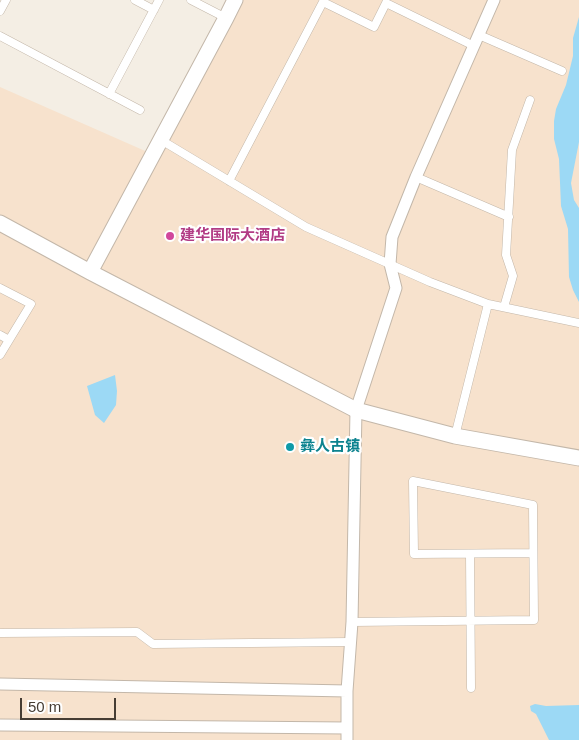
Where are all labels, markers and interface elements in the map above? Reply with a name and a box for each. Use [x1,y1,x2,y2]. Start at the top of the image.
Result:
place label: 建华国际大酒店 [180,227,285,245]
marker: 建华国际大酒店 [164,230,176,242]
place label: 彝人古镇 [300,438,360,456]
marker: 彝人古镇 [284,441,296,453]
scale bar [22,688,119,720]
text: 50 m [28,698,61,715]

